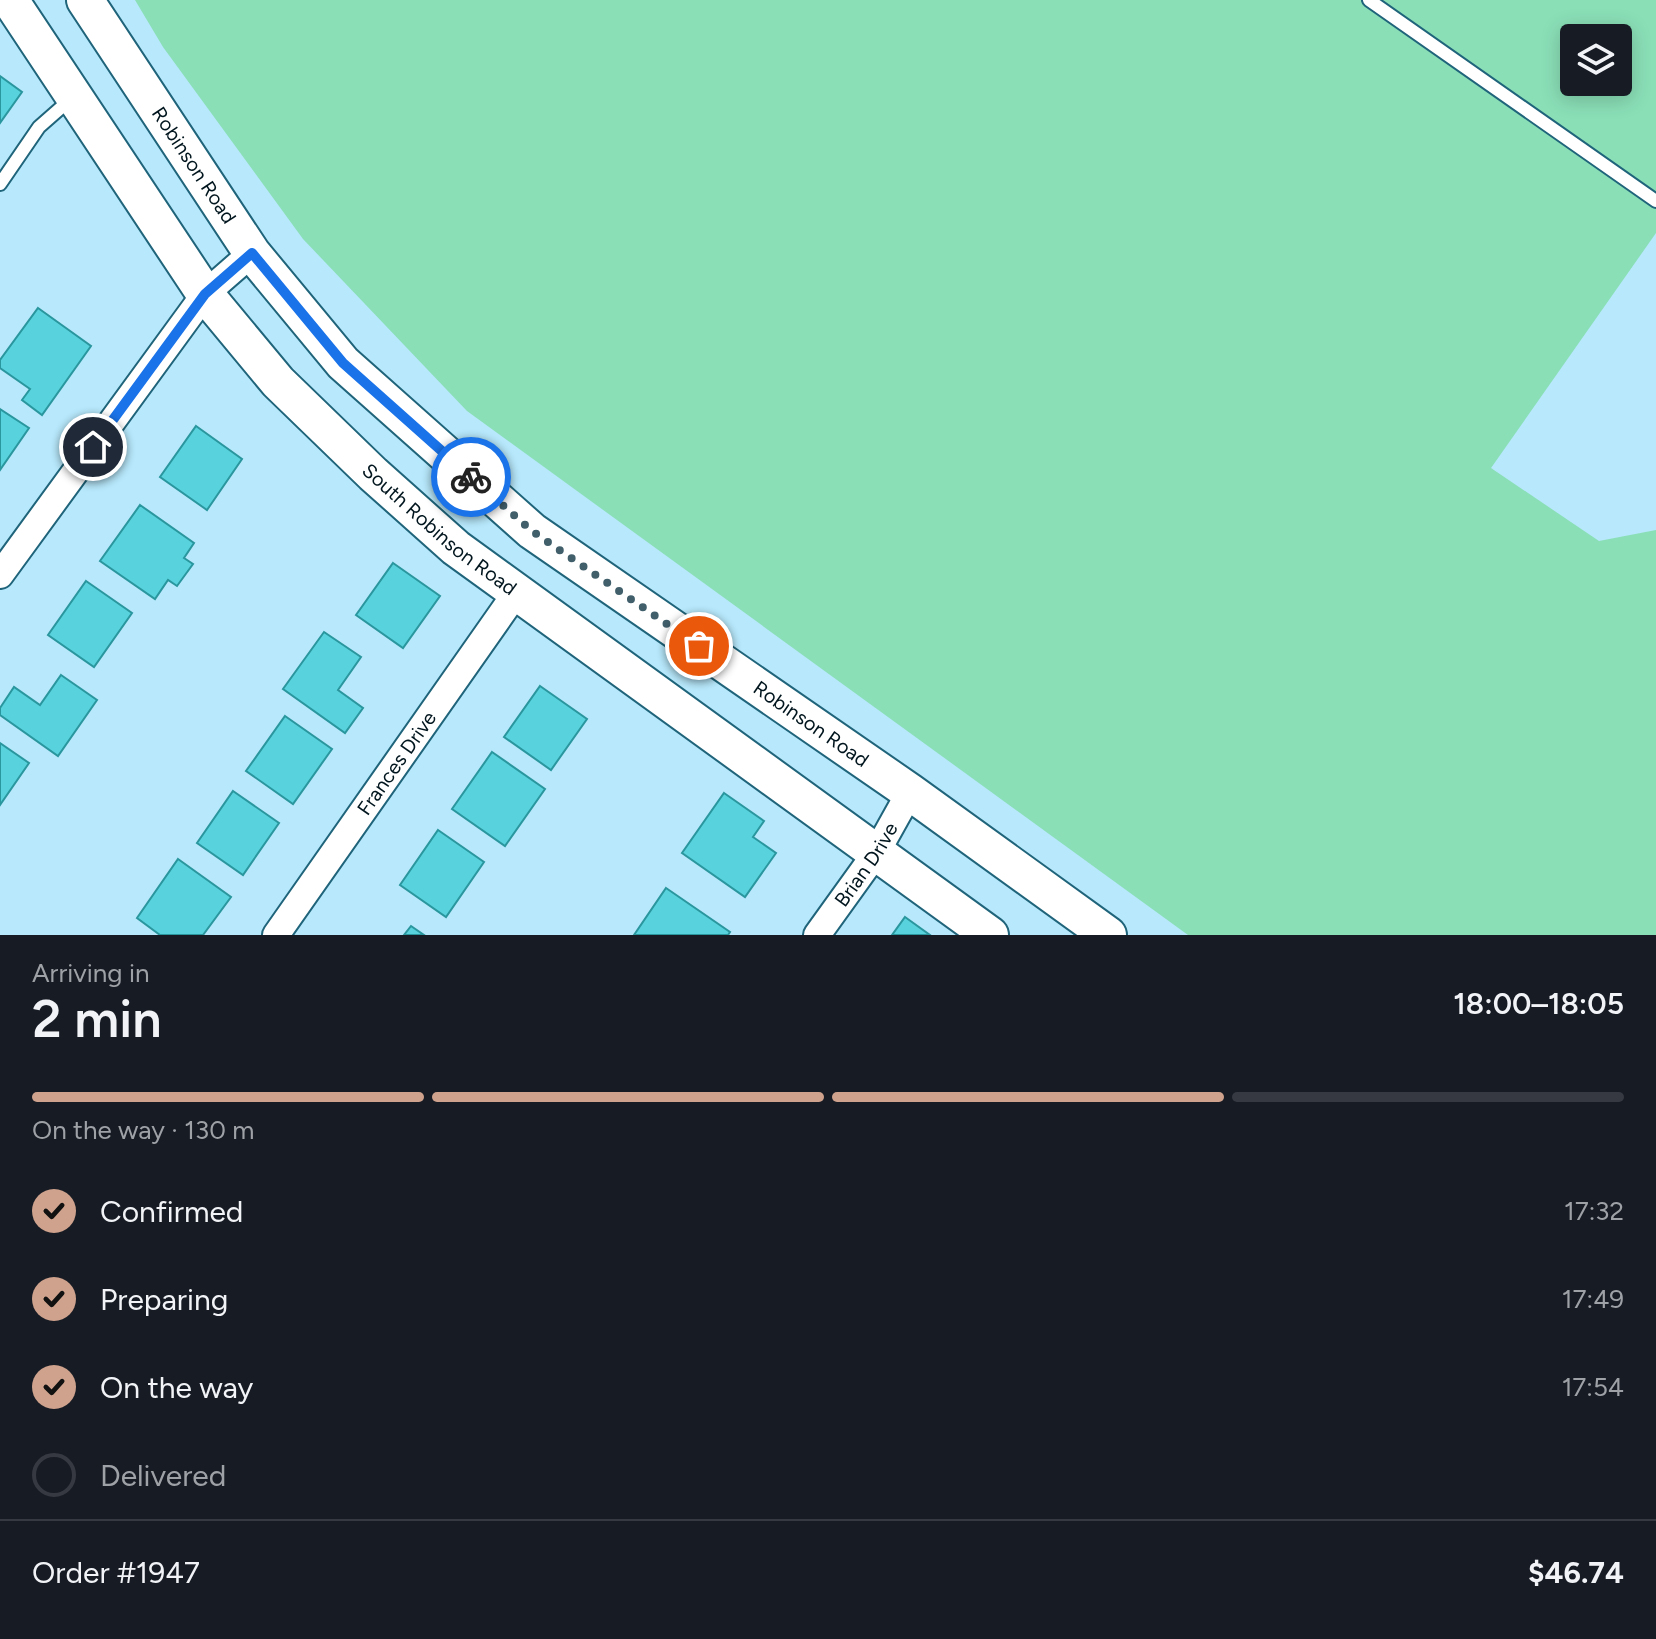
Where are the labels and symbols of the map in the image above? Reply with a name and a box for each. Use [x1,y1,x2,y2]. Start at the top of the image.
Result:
street label: Robinson Road [147,102,241,228]
pin [59,413,127,481]
courier [431,437,511,517]
street label: South Robinson Road [357,458,522,600]
pin [665,612,733,680]
street label: Robinson Road [749,676,873,772]
street label: Frances Drive [352,707,441,820]
street label: Brian Drive [829,818,903,911]

